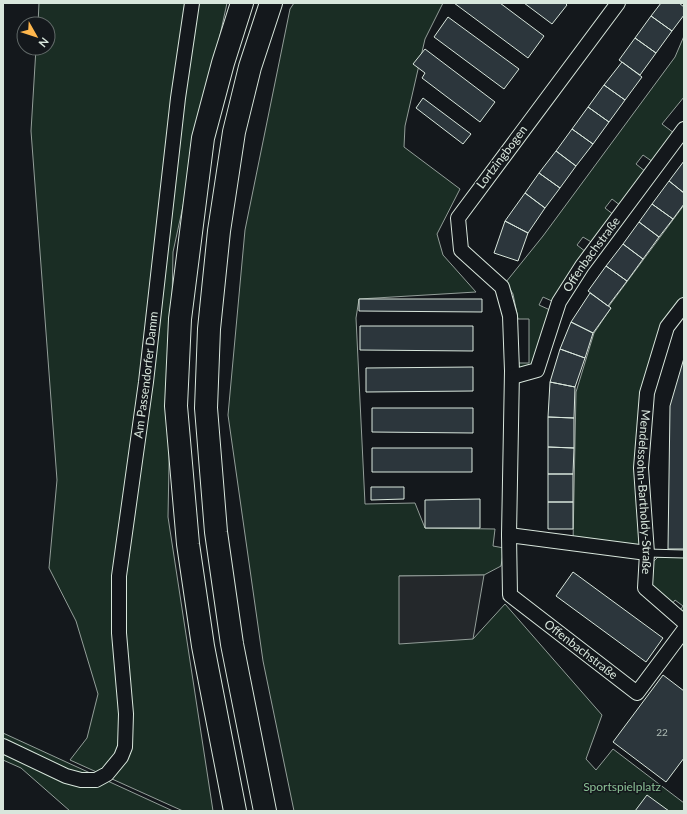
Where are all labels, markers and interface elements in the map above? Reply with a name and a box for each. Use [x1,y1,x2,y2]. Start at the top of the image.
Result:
north arrow [16,16,56,56]
text: N [36,35,52,50]
street label: Lortzingbogen [473,122,530,191]
street label: Offenbachstraße [559,214,623,295]
street label: Am Passendorfer Damm [130,310,161,439]
street label: Mendelssohn-Bartholdy-Straße [634,409,655,575]
street label: Offenbachstraße [541,616,621,682]
house number: 22 [656,726,668,738]
park label: Sportspielplatz [583,779,661,794]

